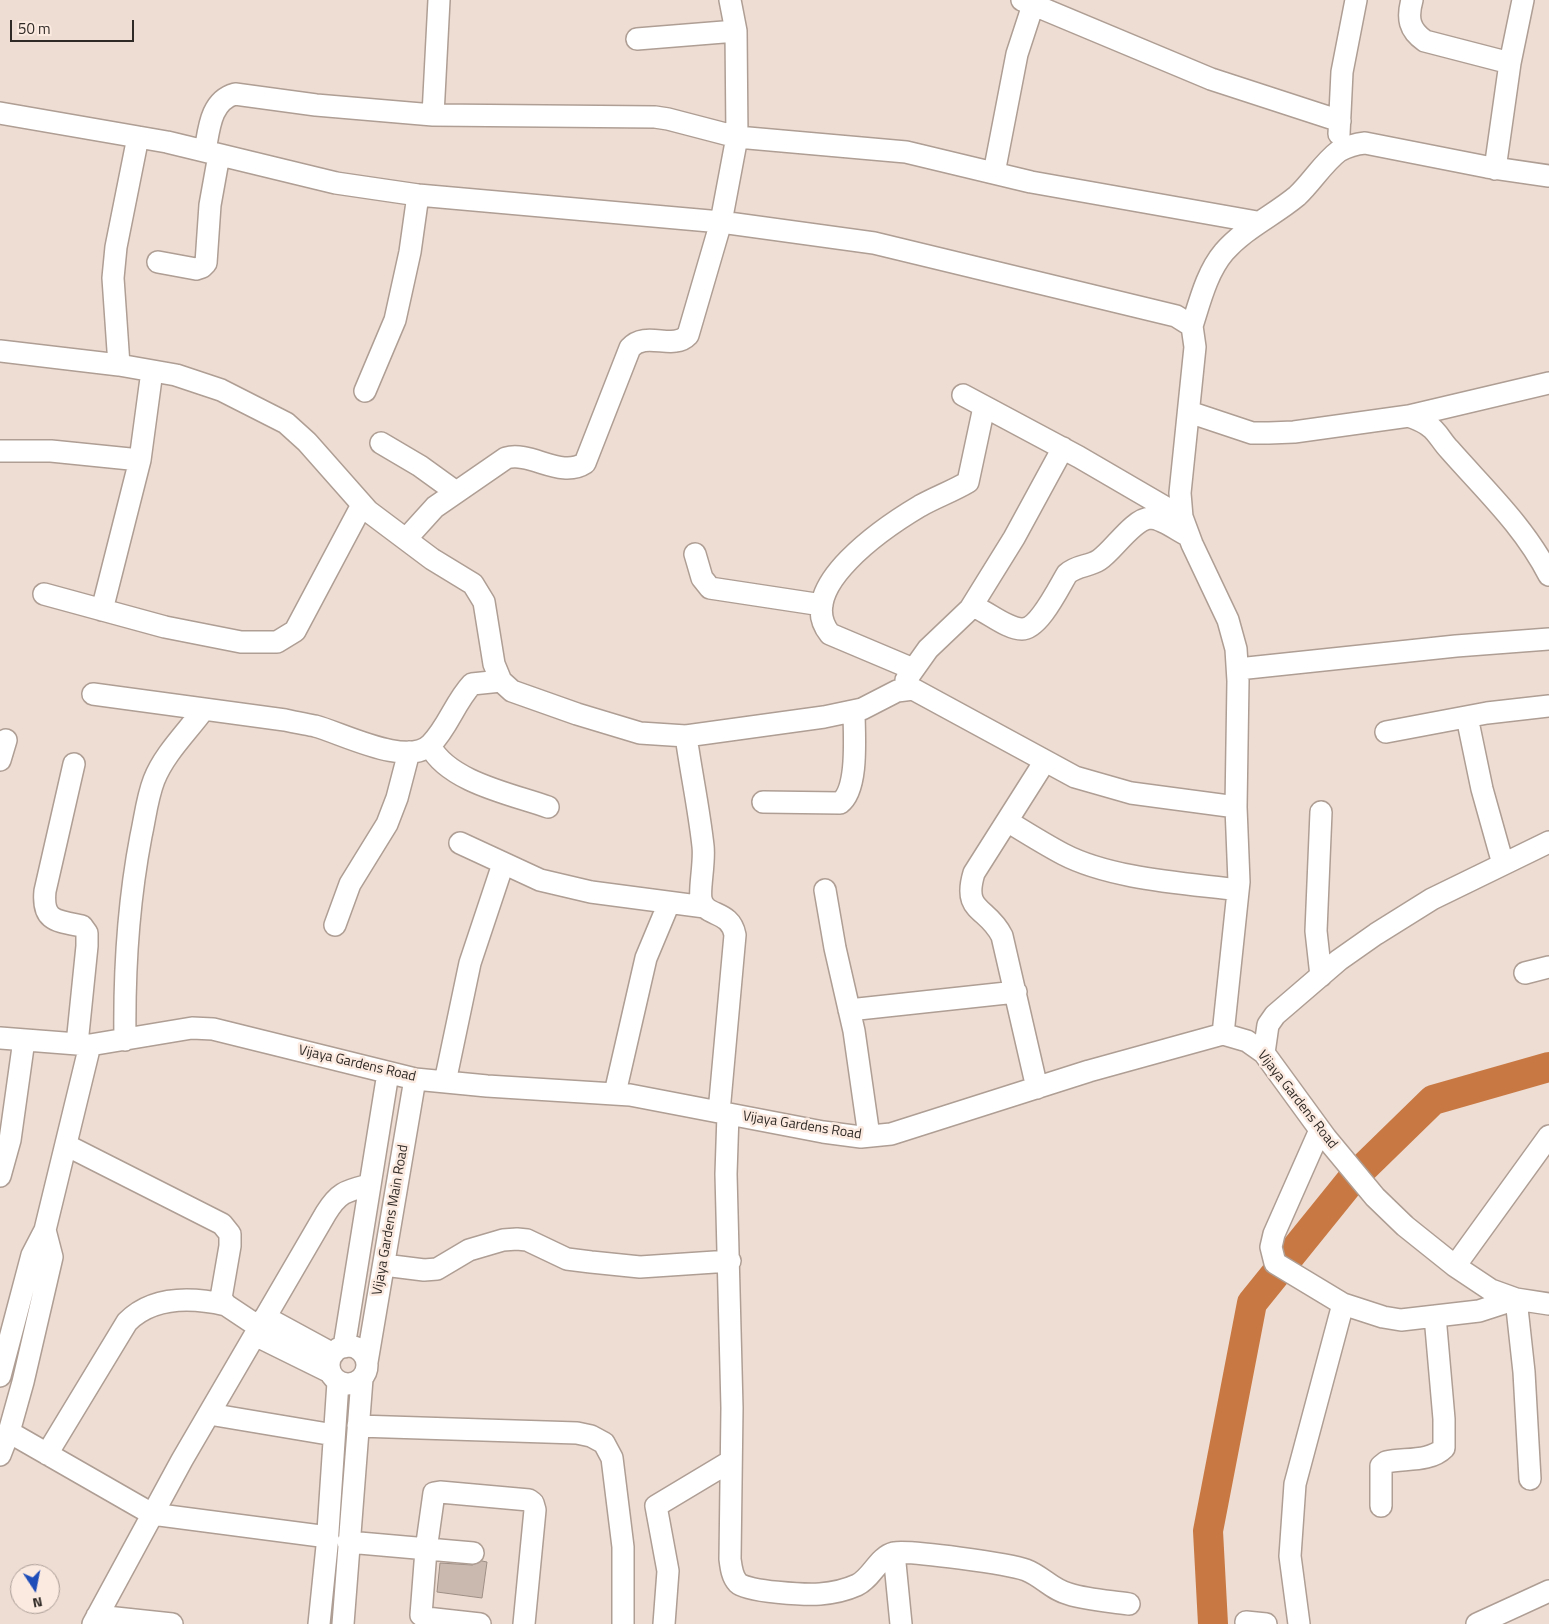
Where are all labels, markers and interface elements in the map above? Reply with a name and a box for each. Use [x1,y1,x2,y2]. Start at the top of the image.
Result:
scale bar [12,10,136,42]
text: 50 m [18,17,51,40]
street label: Vijaya Gardens Road [297,1042,417,1086]
street label: Vijaya Gardens Road [1253,1047,1341,1153]
street label: Vijaya Gardens Road [741,1108,863,1144]
street label: Vijaya Gardens Main Road [369,1143,413,1297]
north arrow [10,1564,60,1614]
text: N [31,1592,45,1614]

